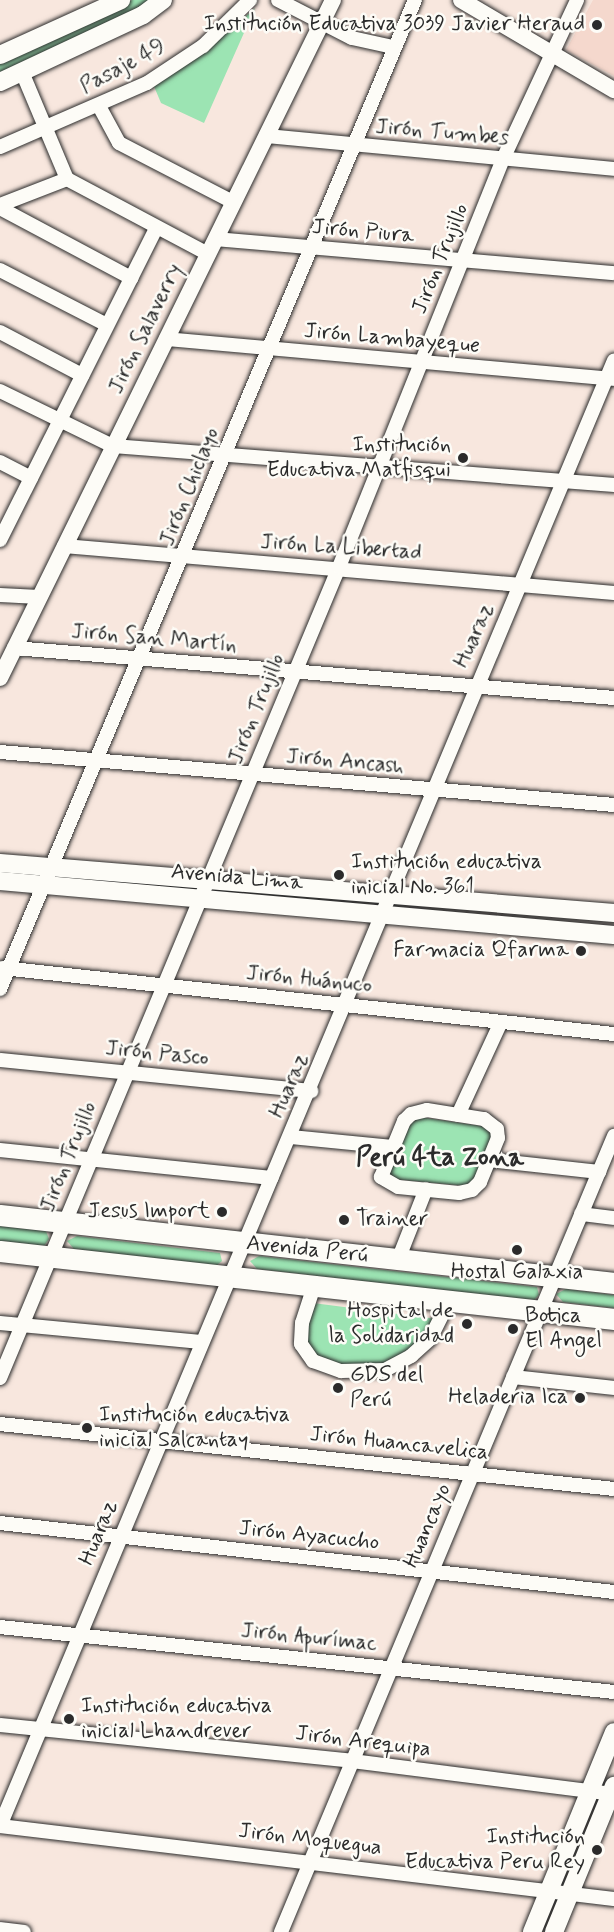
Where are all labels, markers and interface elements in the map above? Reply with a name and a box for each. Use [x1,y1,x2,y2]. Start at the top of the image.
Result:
place label: Institución Educativa 3039 Javier Heraud [204,12,585,38]
marker: Institución Educativa 3039 Javier Heraud [590,18,604,32]
street label: Pasaje 49 [76,34,170,100]
street label: Jirón Tumbes [379,114,505,152]
street label: Jirón Trujillo [408,202,474,316]
street label: Jirón Piura [312,214,414,250]
street label: Jirón Salaverry [103,260,189,398]
street label: Jirón Lambayeque [304,318,480,360]
street label: Jirón Chiclayo [153,422,227,552]
place label: Institución Educativa Matfisqui [270,432,451,484]
marker: Institución Educativa Matfisqui [456,451,470,465]
street label: Jirón La Libertad [258,529,424,567]
street label: Huaraz [449,600,501,672]
street label: Jirón San Martín [72,619,236,659]
street label: Jirón Trujillo [224,652,290,766]
street label: Jirón Ancash [285,744,405,780]
place label: Institución educativa inicial No. 361 [351,849,542,900]
street label: Avenida Lima [171,859,303,897]
marker: Institución educativa inicial No. 361 [332,868,346,882]
place label: Farmacia Qfarma [395,938,569,964]
marker: Farmacia Qfarma [574,944,588,958]
street label: Jirón Huánuco [244,960,374,1000]
street label: Jirón Pasco [104,1035,210,1073]
street label: Huaraz [265,1050,315,1122]
street label: Jirón Trujillo [36,1100,102,1214]
district label: Perú 4ta Zona [358,1143,522,1175]
place label: Jesus Import [83,1199,210,1225]
marker: Jesus Import [215,1205,229,1219]
place label: Trainer [356,1207,428,1233]
marker: Trainer [337,1213,351,1227]
street label: Avenida Perú [246,1231,368,1269]
marker: Hostal Galaxia [510,1243,524,1257]
place label: Hostal Galaxia [451,1260,583,1286]
place label: Hospital de la Solidaridad [327,1298,454,1350]
place label: Botica El Angel [525,1303,599,1354]
marker: Hospital de la Solidaridad [458,1315,476,1333]
marker: Botica El Angel [506,1322,520,1336]
place label: GDS del Perú [350,1362,423,1414]
marker: GDS del Perú [331,1381,345,1395]
place label: Heladeria Ica [444,1385,568,1411]
marker: Heladeria Ica [573,1391,587,1405]
place label: Institución educativa inicial Salcantay [99,1402,290,1454]
marker: Institución educativa inicial Salcantay [80,1421,94,1435]
street label: Jirón Huancavelica [310,1422,488,1466]
street label: Huancayo [398,1480,458,1572]
street label: Huaraz [74,1497,124,1569]
street label: Jirón Ayacucho [237,1515,381,1557]
street label: Jirón Apurímac [240,1618,378,1658]
place label: Institución educativa inicial Lhandrever [81,1693,272,1744]
marker: Institución educativa inicial Lhandrever [62,1712,76,1726]
street label: Jirón Arequipa [294,1721,432,1763]
street label: Jirón Moquegua [237,1818,383,1862]
place label: Institución Educativa Peru Rey [411,1824,585,1876]
marker: Institución Educativa Peru Rey [590,1843,604,1857]

